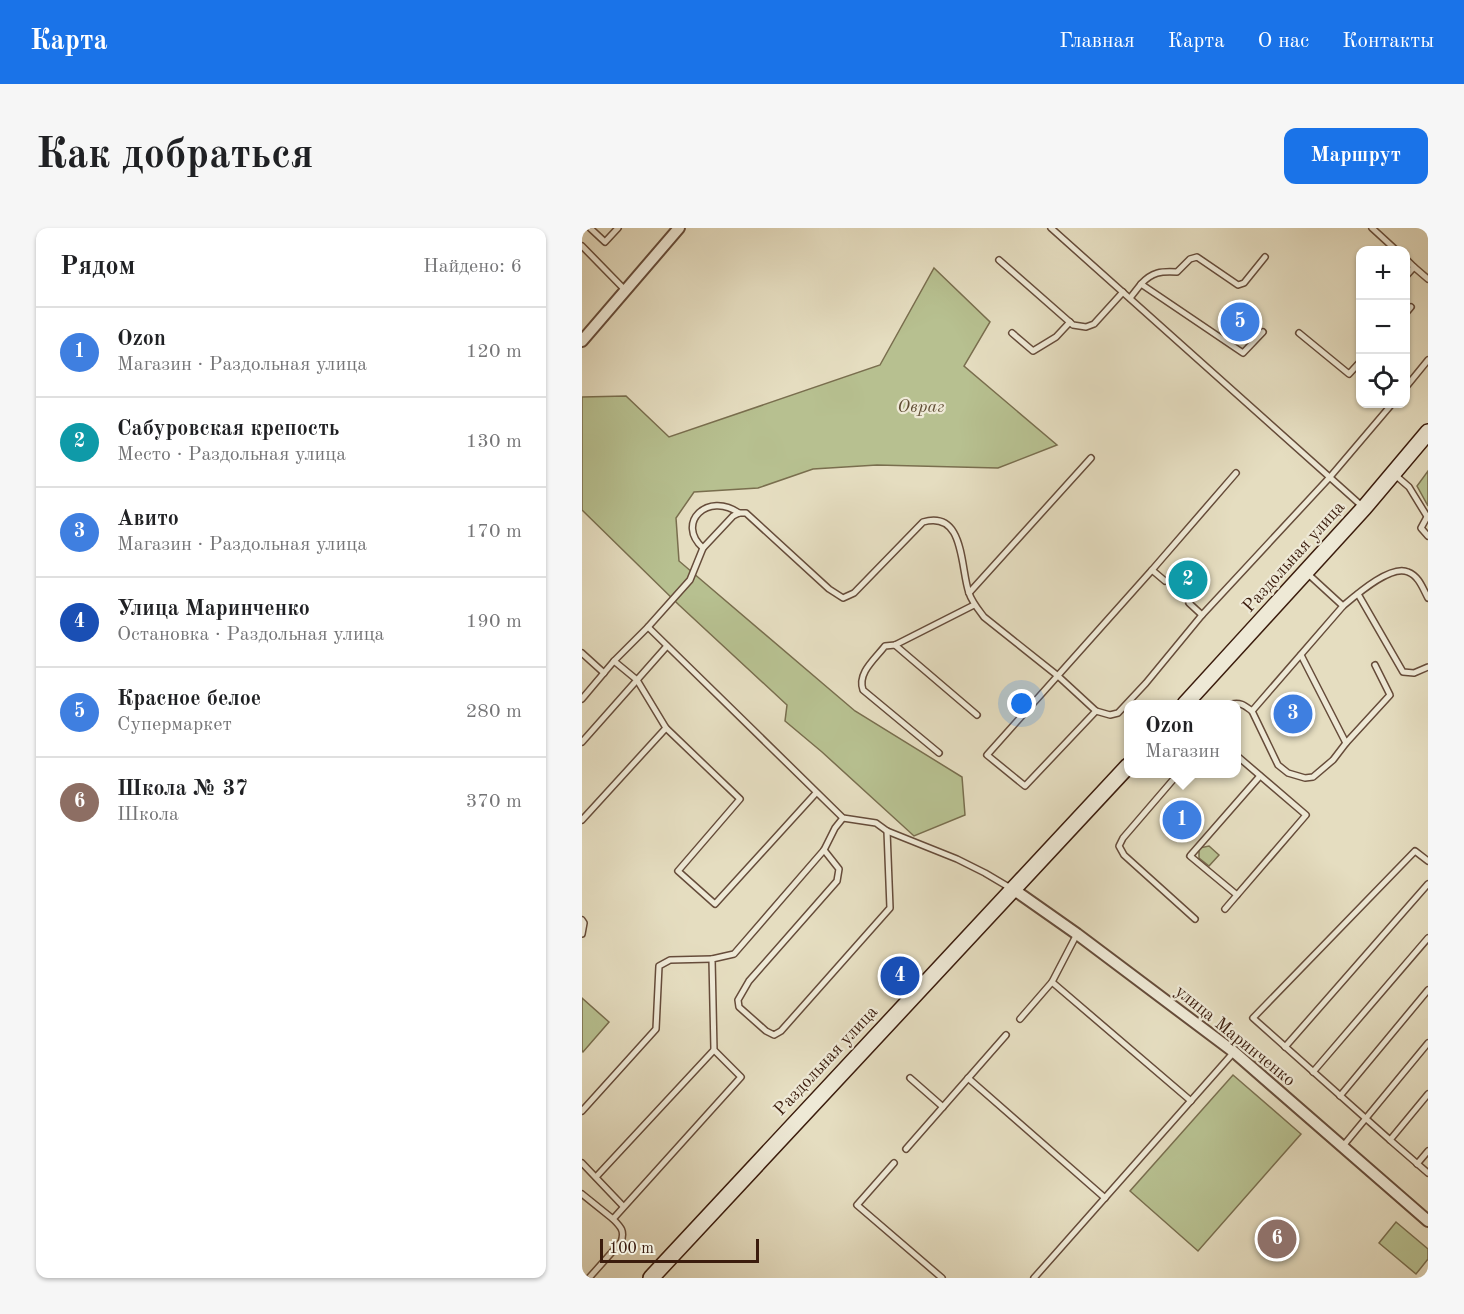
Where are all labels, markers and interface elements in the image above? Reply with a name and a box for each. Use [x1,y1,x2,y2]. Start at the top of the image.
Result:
text: Карта [30,28,108,56]
text: Главная [1059,31,1135,52]
text: Карта [1168,31,1225,52]
text: О нас [1258,31,1309,52]
text: Контакты [1342,31,1434,52]
button: Маршрут [1284,128,1428,184]
text: Как добраться [36,135,313,177]
map controls [1356,246,1410,408]
button: + [1356,246,1410,300]
text: Рядом [60,254,135,280]
text: Найдено: 6 [423,257,522,277]
pin: 5 [1220,300,1260,344]
button: − [1356,300,1410,354]
text: Ozon [117,328,166,350]
text: 1 [74,342,85,362]
text: 120 m [466,342,522,362]
button: locate [1356,354,1410,408]
text: Магазин · Раздольная улица [117,355,367,375]
park label: Овраг [897,398,945,416]
text: Сабуровская крепость [117,418,340,440]
text: 2 [74,432,85,452]
text: 130 m [466,432,522,452]
text: Место · Раздольная улица [117,445,346,465]
street label: Раздольная улица [1240,498,1348,616]
text: Авито [117,508,179,530]
text: 3 [74,522,85,542]
text: 170 m [466,522,522,542]
text: Магазин · Раздольная улица [117,535,367,555]
pin: 2 [1168,558,1208,602]
text: Улица Маринченко [117,598,310,620]
text: 4 [74,612,85,632]
text: 190 m [466,612,522,632]
text: Остановка · Раздольная улица [117,625,384,645]
text: Красное белое [117,688,261,710]
your location [1007,689,1036,718]
pin: 3 [1274,692,1312,736]
popup [1124,700,1241,778]
text: 5 [74,702,85,722]
text: 280 m [466,702,522,722]
text: Супермаркет [117,715,232,735]
text: Ozon [1145,715,1194,737]
text: Магазин [1145,742,1220,762]
text: Школа № 37 [117,778,248,800]
text: 6 [74,792,85,812]
text: 370 m [466,792,522,812]
pin: 1 [1162,798,1202,842]
text: Школа [117,805,179,825]
pin: 4 [880,954,920,999]
street label: улица Маринченко [1171,982,1299,1090]
street label: Раздольная улица [771,1003,881,1119]
pin: 6 [1258,1216,1296,1262]
scale bar [600,1236,759,1264]
text: 100 m [609,1241,654,1257]

